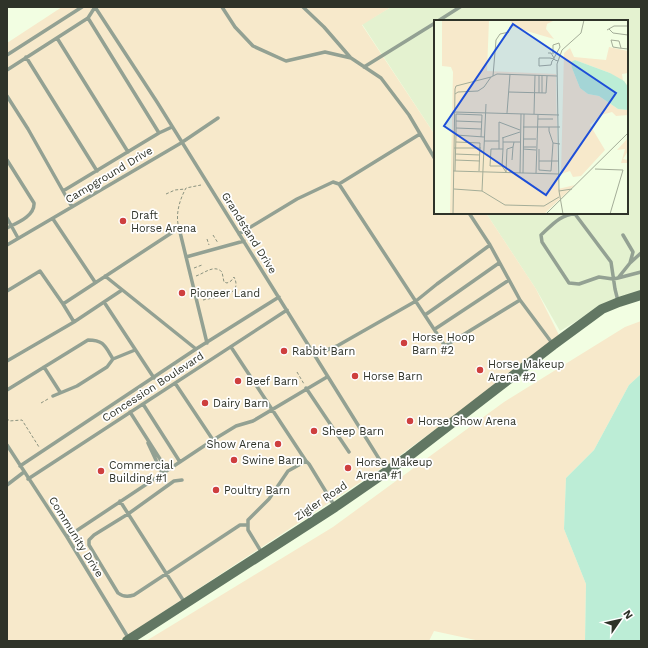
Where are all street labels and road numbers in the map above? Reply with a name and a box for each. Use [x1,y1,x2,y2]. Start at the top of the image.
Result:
street label: Campground Drive [63,144,155,206]
street label: Grandstand Drive [219,190,279,276]
street label: Concession Boulevard [100,349,206,425]
street label: Zigler Road [292,479,350,523]
street label: Community Drive [46,494,106,580]

